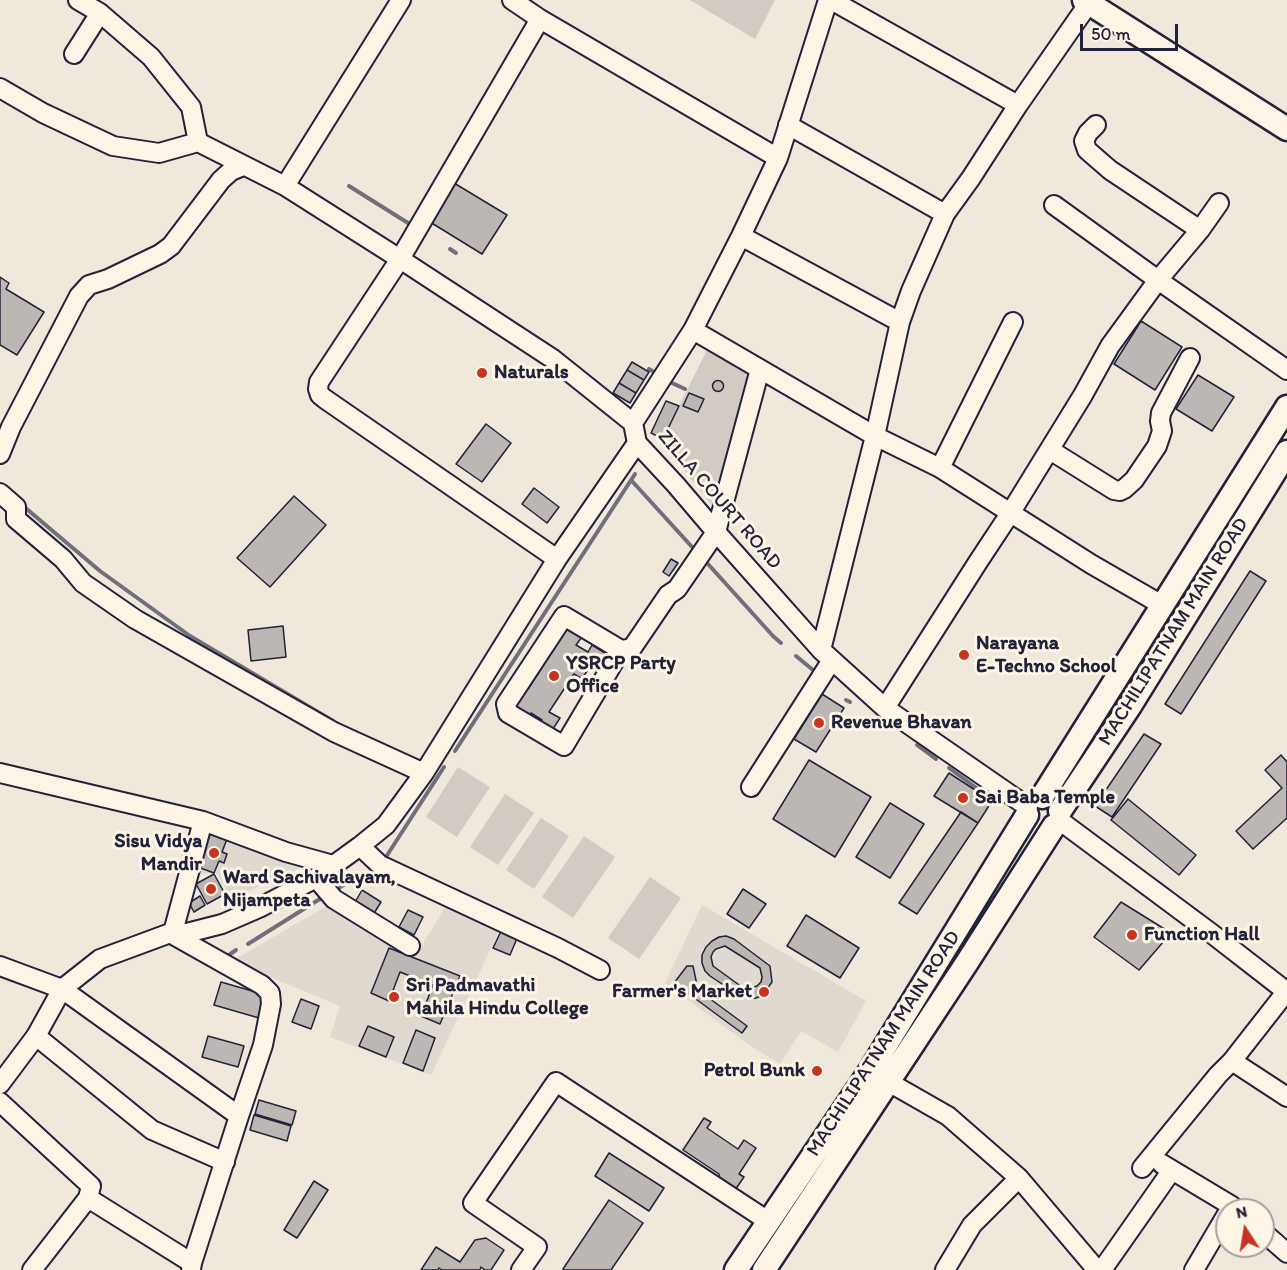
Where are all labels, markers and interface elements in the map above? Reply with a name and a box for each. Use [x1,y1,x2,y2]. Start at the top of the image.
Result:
scale bar [1083,12,1180,50]
text: 50 m [1091,23,1131,45]
place label: Naturals [494,361,569,385]
marker: Naturals [475,366,489,380]
street label: ZILLA COURT ROAD [652,425,786,575]
street label: MACHILIPATNAM MAIN ROAD [1094,514,1254,750]
place label: Narayana E-Techno School [976,632,1116,679]
marker: Narayana E-Techno School [957,648,971,662]
place label: YSRCP Party Office [566,652,676,699]
marker: YSRCP Party Office [547,669,561,683]
place label: Revenue Bhavan [831,711,972,735]
marker: Revenue Bhavan [812,716,826,730]
place label: Sai Baba Temple [975,786,1115,810]
marker: Sai Baba Temple [956,791,970,805]
place label: Sisu Vidya Mandir [114,830,202,877]
marker: Sisu Vidya Mandir [207,846,221,860]
place label: Ward Sachivalayam, Nijampeta [223,866,396,913]
marker: Ward Sachivalayam, Nijampeta [204,882,218,896]
place label: Function Hall [1144,923,1260,947]
street label: MACHILIPATNAM MAIN ROAD [802,927,966,1161]
marker: Function Hall [1125,928,1139,942]
place label: Sri Padmavathi Mahila Hindu College [406,974,589,1021]
place label: Farmer's Market [612,980,752,1004]
marker: Farmer's Market [757,985,771,999]
marker: Sri Padmavathi Mahila Hindu College [387,990,401,1004]
place label: Petrol Bunk [704,1059,805,1083]
marker: Petrol Bunk [810,1064,824,1078]
north arrow [1215,1198,1275,1258]
text: N [1234,1201,1249,1222]

